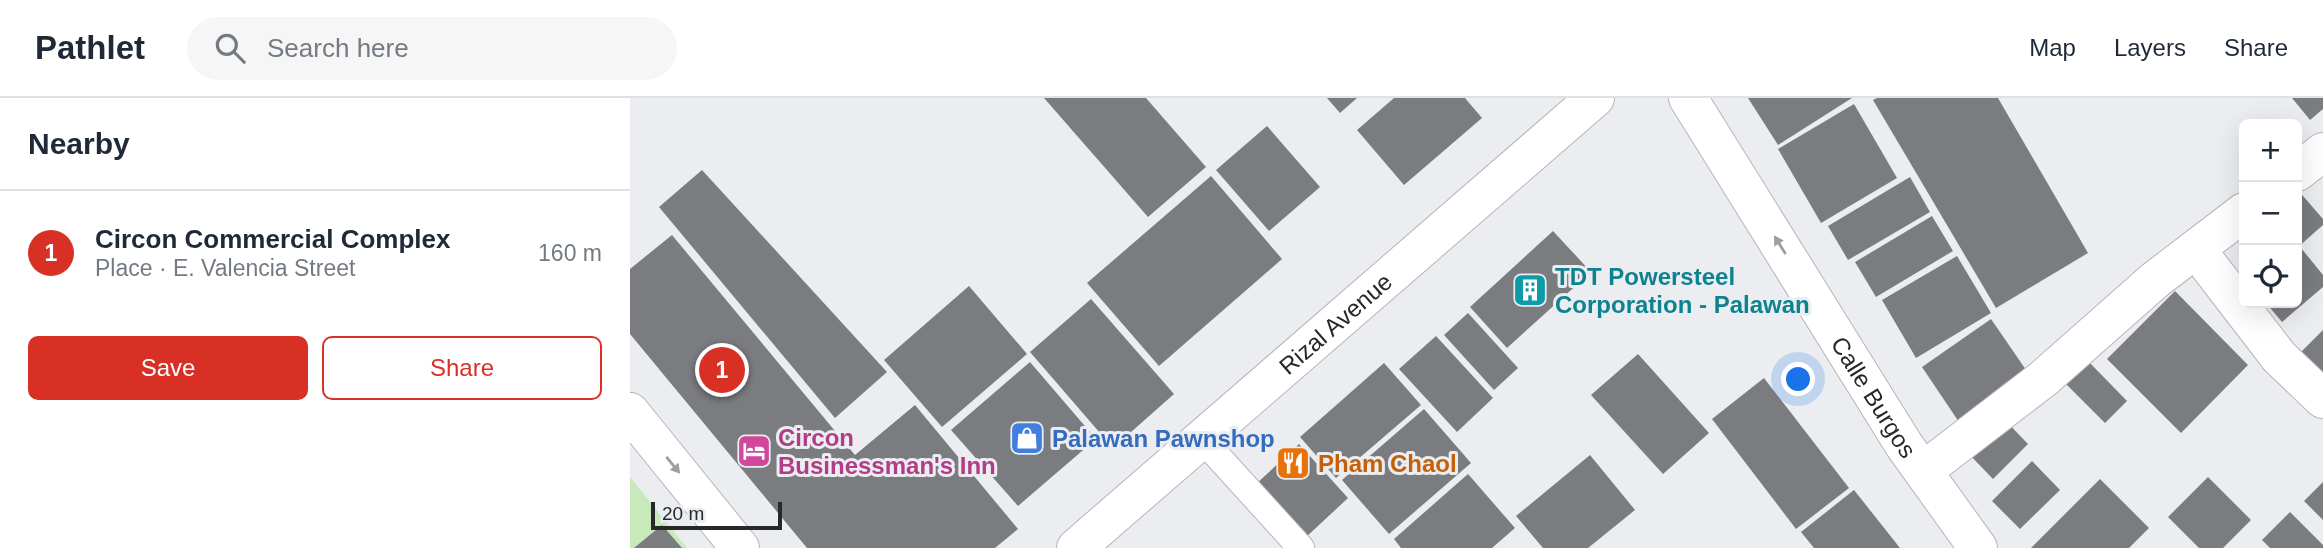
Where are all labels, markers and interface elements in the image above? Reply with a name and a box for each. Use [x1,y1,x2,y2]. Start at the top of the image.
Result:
search box [187,17,677,80]
text: Pathlet [35,29,145,66]
icon: search [211,29,249,67]
text: Search here [267,33,409,63]
text: Map [2029,34,2076,61]
text: Layers [2114,34,2186,61]
text: Share [2224,34,2288,61]
map controls [2239,119,2302,308]
button: + [2239,119,2302,182]
text: Nearby [28,127,130,160]
button: − [2239,182,2302,245]
text: Circon Commercial Complex [95,224,450,254]
one-way arrow [1773,235,1786,255]
text: 1 [45,240,57,266]
text: 160 m [538,240,602,266]
button: locate [2239,245,2302,308]
text: Place · E. Valencia Street [95,255,355,281]
place label: TDT Powersteel Corporation - Palawan [1555,263,1810,318]
street label: Rizal Avenue [1274,267,1397,379]
building icon: TDT Powersteel Corporation - Palawan [1511,271,1549,309]
street label: Calle Burgos [1826,331,1922,463]
button: Save [28,336,308,400]
button: Share [322,336,602,400]
pin: 1 [699,344,745,396]
your location [1781,362,1815,396]
shop icon: Palawan Pawnshop [1008,419,1046,457]
place label: Circon Businessman's Inn [778,424,996,479]
place label: Palawan Pawnshop [1052,425,1275,452]
hotel icon: Circon Businessman's Inn [735,432,773,470]
restaurant icon: Pham Chaol [1274,444,1312,482]
place label: Pham Chaol [1318,450,1457,477]
one-way arrow [665,457,680,474]
scale bar [651,499,782,531]
text: 20 m [662,503,704,524]

